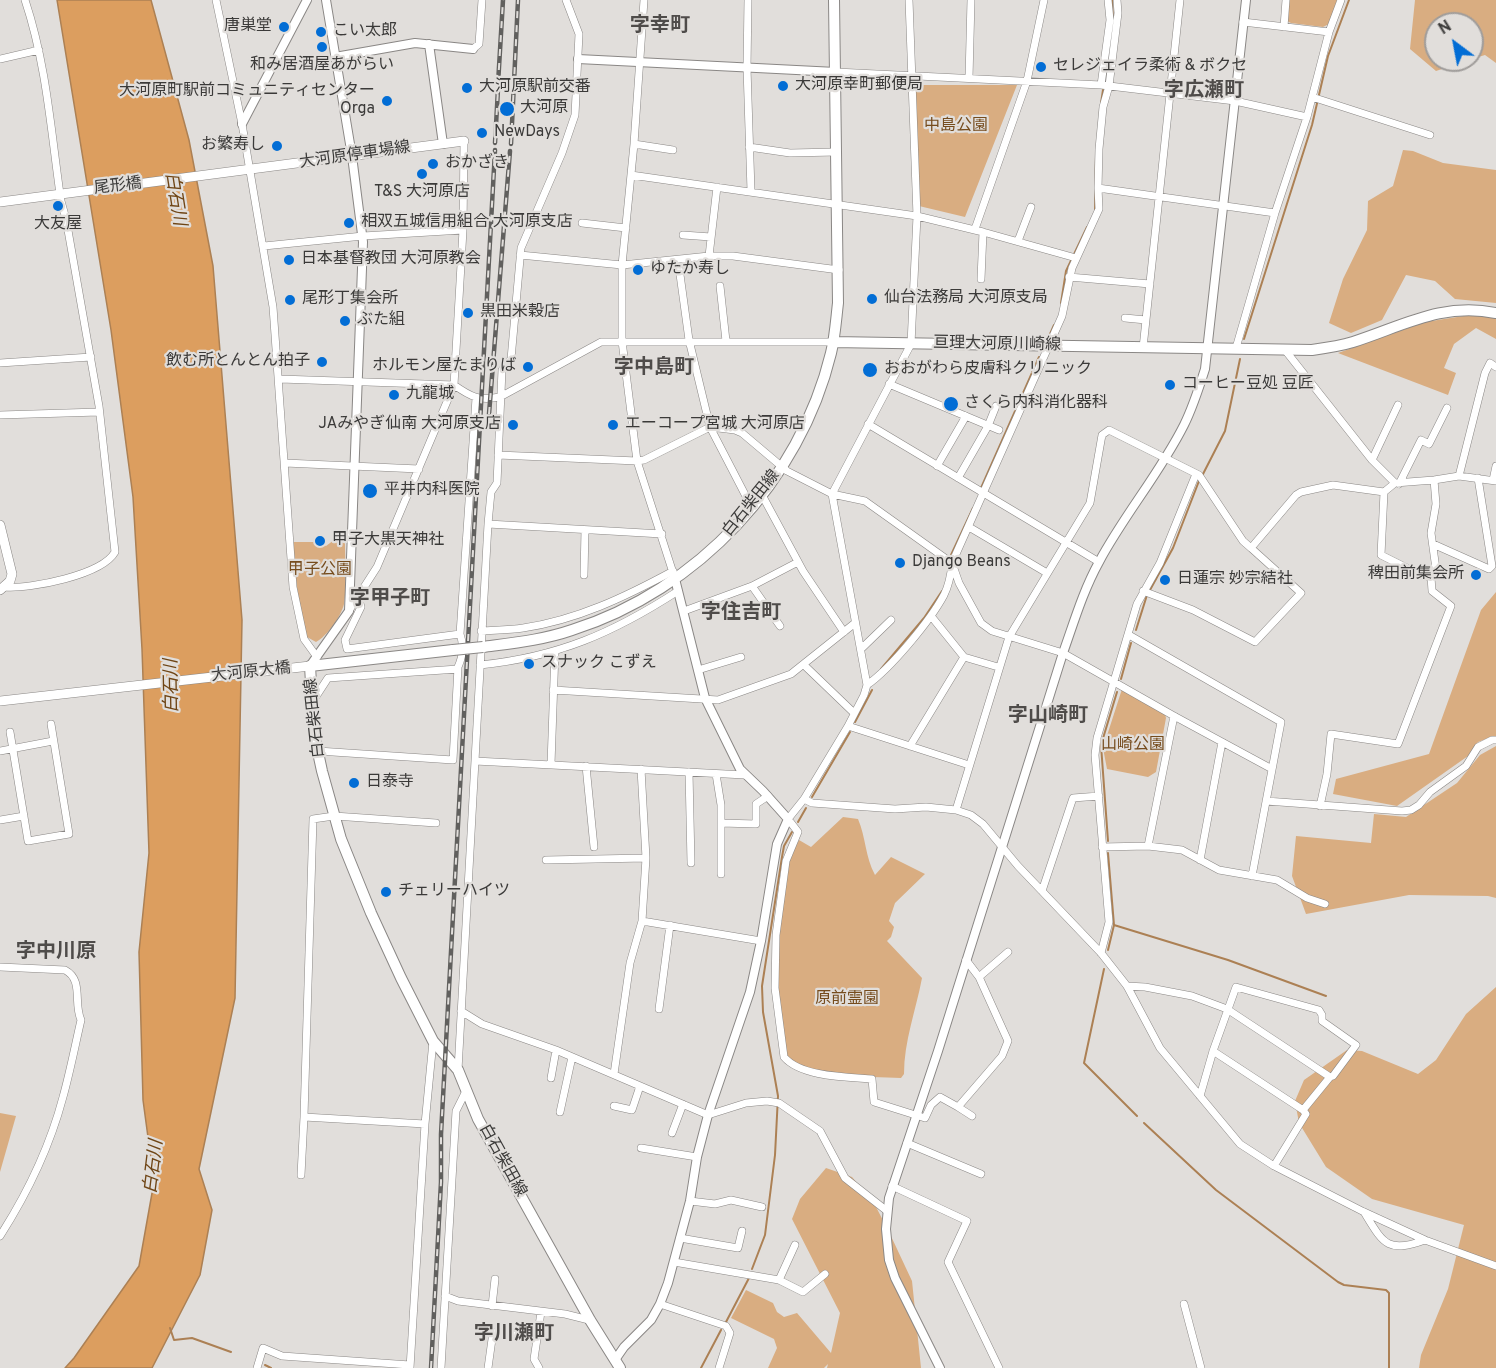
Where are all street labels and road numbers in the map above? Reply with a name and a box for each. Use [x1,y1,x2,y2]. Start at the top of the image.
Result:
street label: 大河原停車場線 [298,139,412,173]
street label: 尾形橋 [93,175,143,199]
street label: 亘理大河原川崎線 [933,334,1061,356]
street label: 白石柴田線 [719,467,785,541]
street label: 大河原大橋 [210,659,292,687]
street label: 白石柴田線 [302,677,330,759]
street label: 白石柴田線 [474,1121,530,1201]

